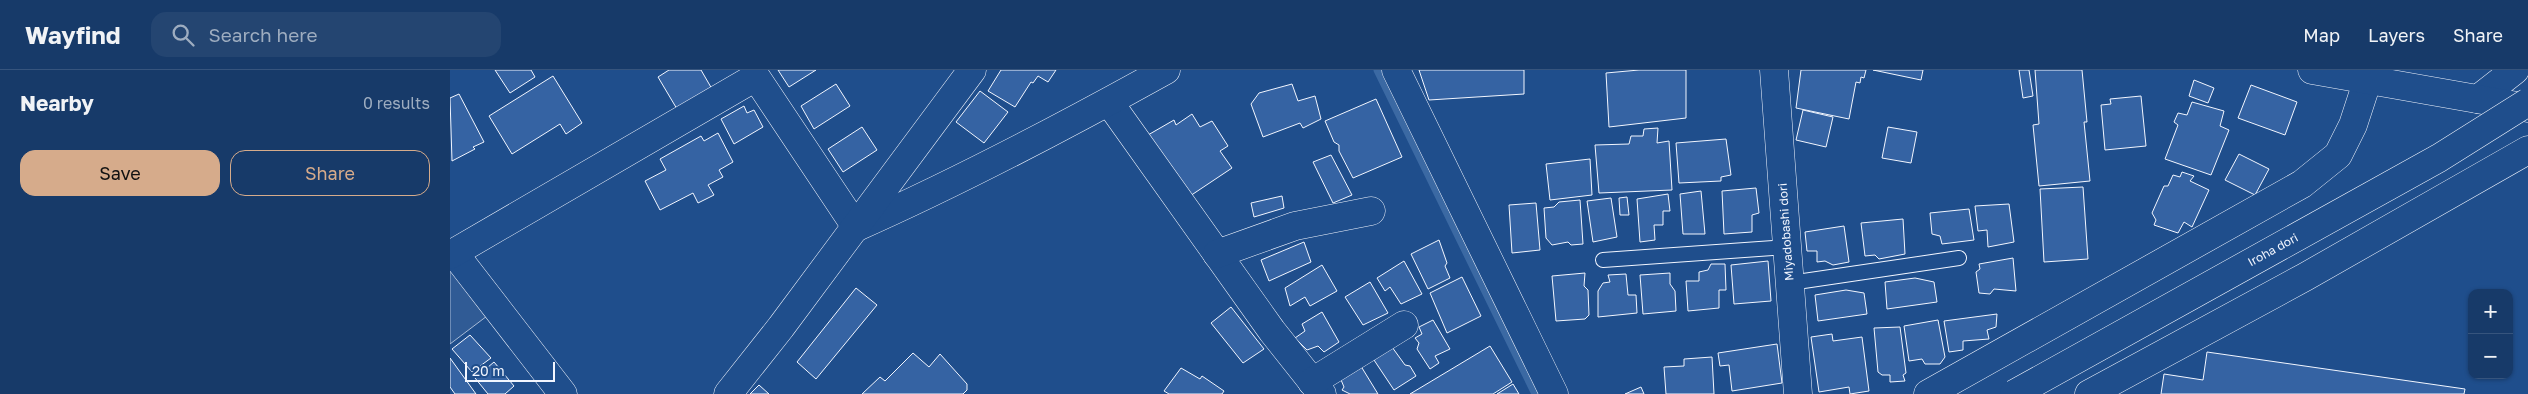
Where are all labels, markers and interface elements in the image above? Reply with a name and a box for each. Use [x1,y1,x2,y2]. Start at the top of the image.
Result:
search box [151,12,501,57]
text: Wayfind [25,20,121,49]
icon: search [169,21,197,49]
text: Search here [209,23,317,46]
text: Map [2303,24,2340,46]
text: Layers [2368,24,2425,46]
text: Share [2453,24,2503,46]
text: Nearby [20,90,94,116]
text: 0 results [363,93,430,113]
button: Save [20,150,220,196]
button: Share [230,150,430,196]
street label: Miyadobashi dori [1775,183,1796,281]
street label: Iroha dori [2245,230,2301,269]
map controls [2468,289,2513,379]
button: + [2468,289,2513,334]
button: − [2468,334,2513,379]
scale bar [465,359,555,382]
text: 20 m [472,362,505,379]

